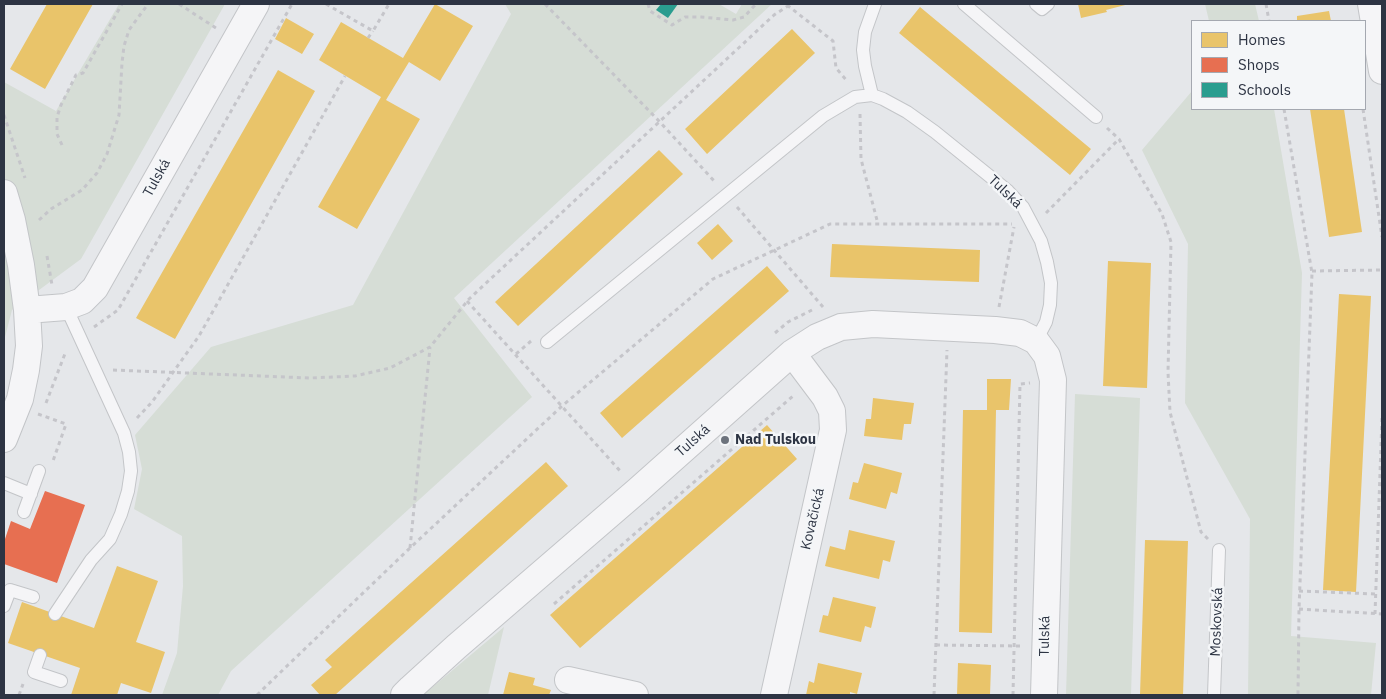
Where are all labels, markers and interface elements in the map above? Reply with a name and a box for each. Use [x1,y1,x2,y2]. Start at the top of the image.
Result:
legend [1191,20,1366,110]
text: Homes [1238,30,1286,49]
text: Shops [1238,55,1280,74]
text: Schools [1238,80,1291,99]
street label: Tulská [140,156,174,200]
street label: Tulská [985,172,1025,212]
street label: Tulská [672,421,714,461]
place label: Nad Tulskou [735,432,816,448]
marker: Nad Tulskou [719,434,731,446]
street label: Kovačická [798,486,828,552]
street label: Moskovská [1207,587,1227,657]
street label: Tulská [1036,616,1054,656]

